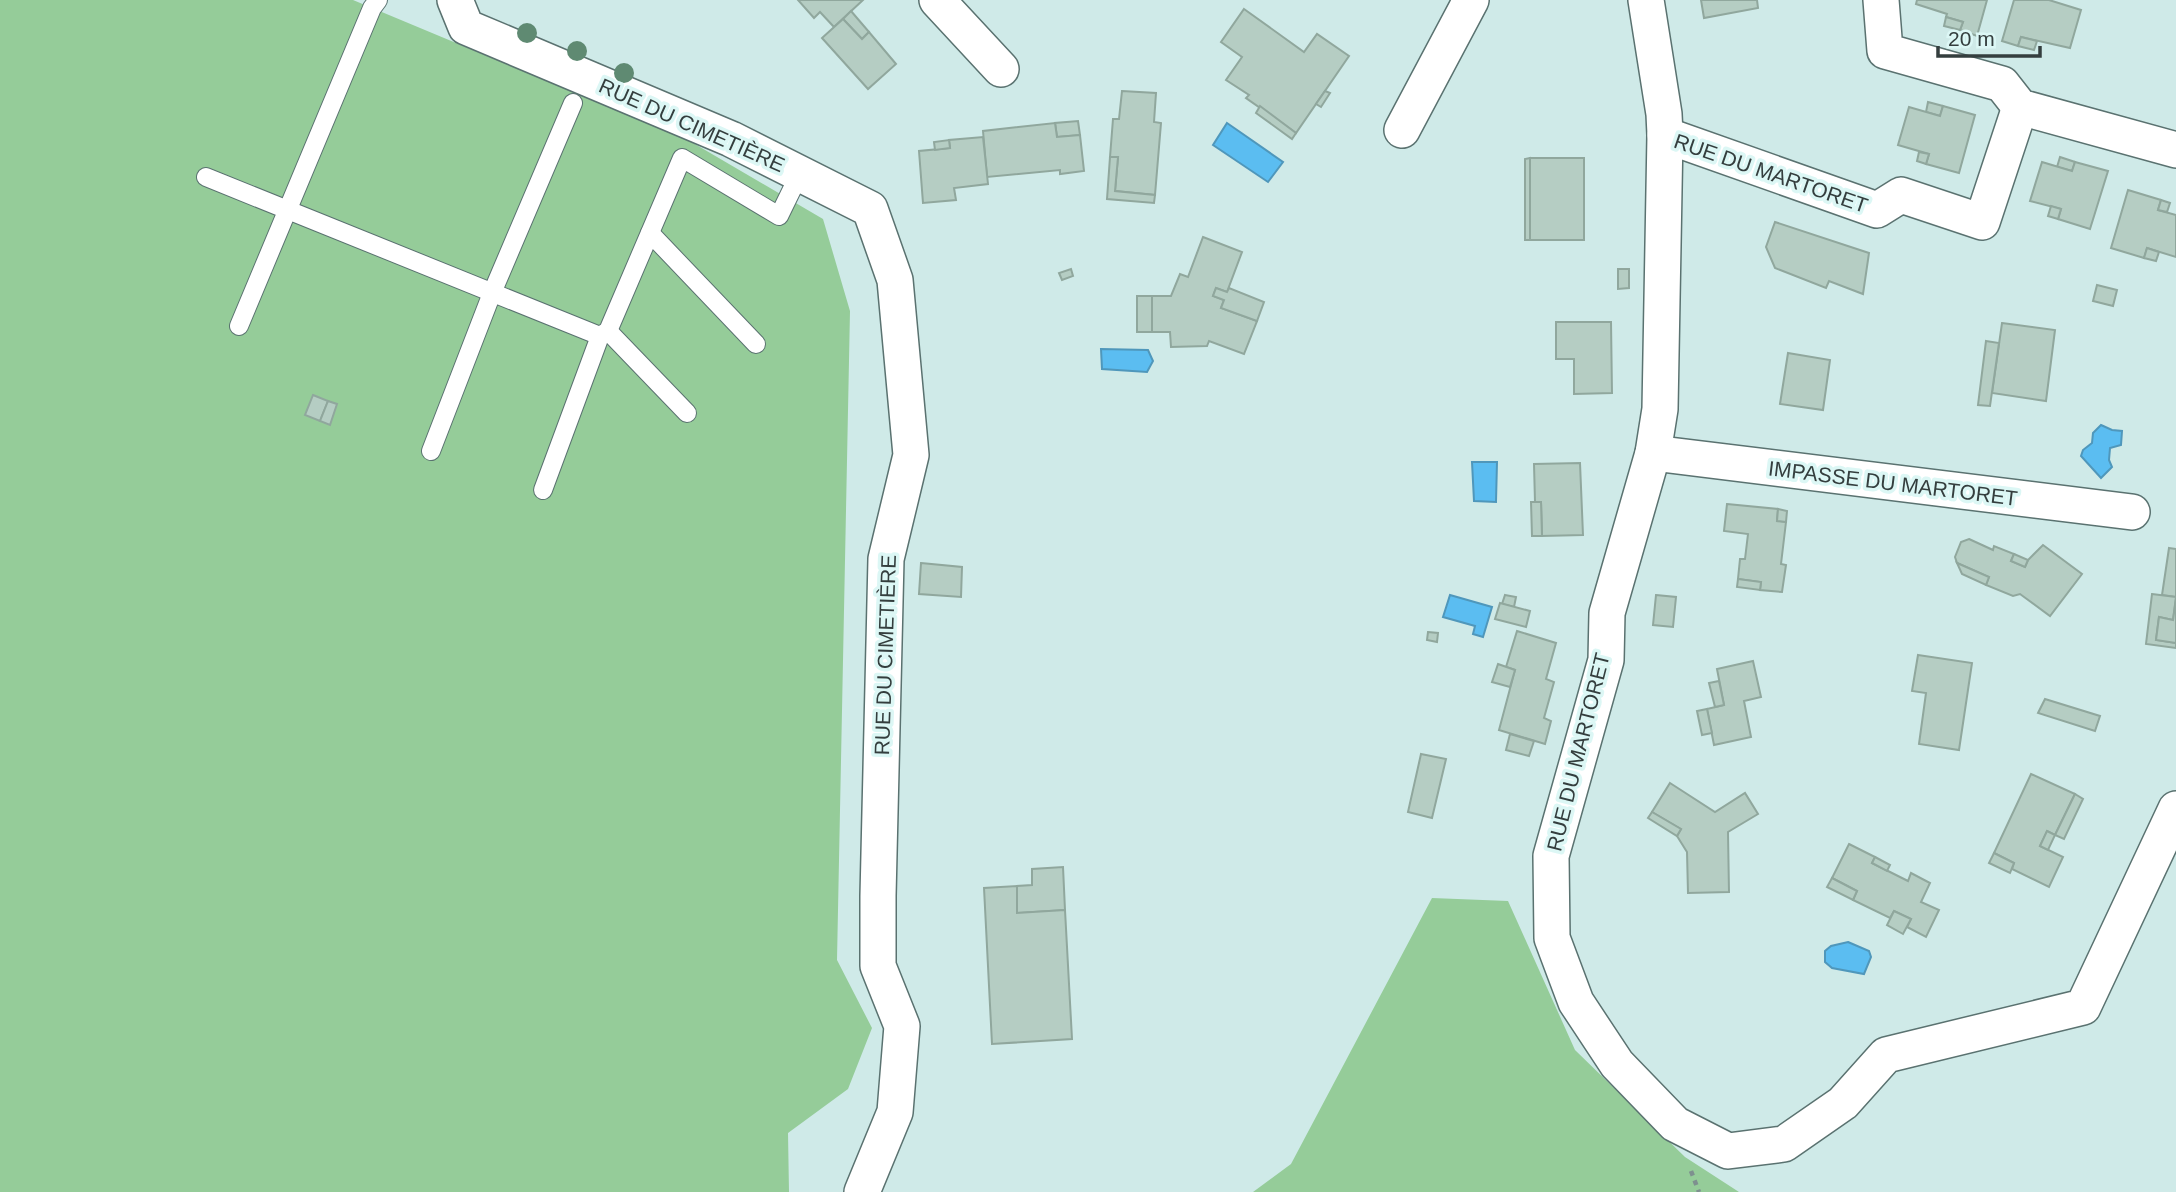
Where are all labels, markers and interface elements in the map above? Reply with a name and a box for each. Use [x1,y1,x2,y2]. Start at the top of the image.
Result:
scale bar [1938,14,2039,58]
text: 20 m [1948,27,1995,50]
street label: RUE DU CIMETIÈRE [596,74,788,176]
street label: RUE DU MARTORET [1671,129,1871,217]
street label: IMPASSE DU MARTORET [1767,456,2019,510]
street label: RUE DU CIMETIÈRE [870,554,900,756]
street label: RUE DU MARTORET [1542,650,1614,853]

